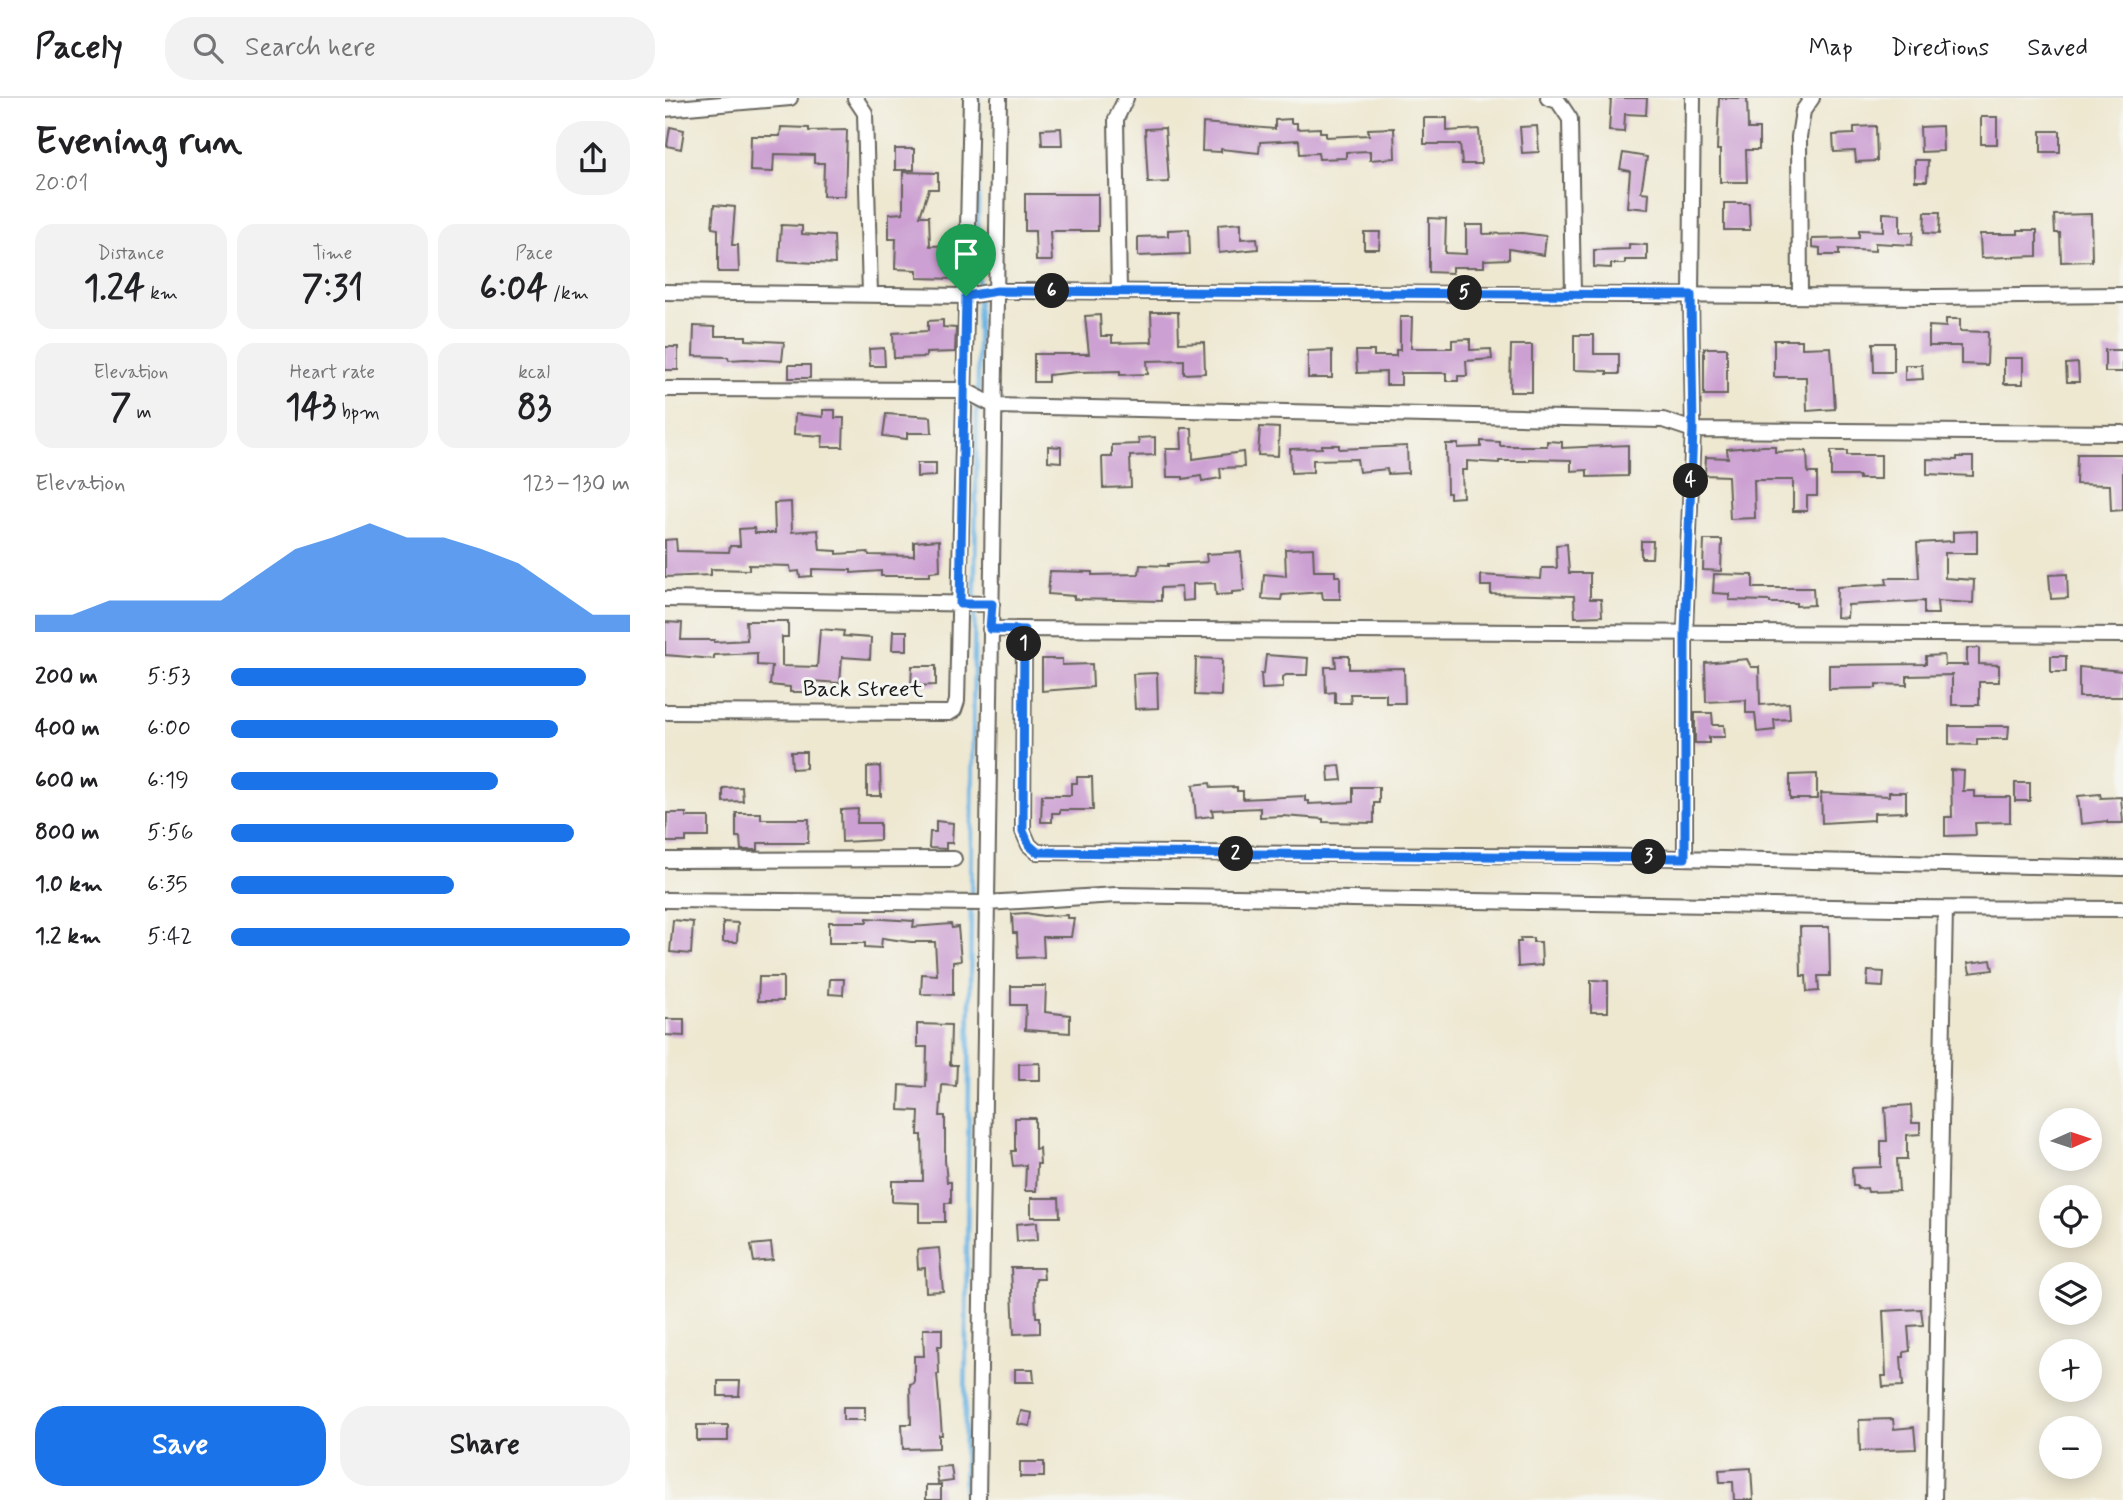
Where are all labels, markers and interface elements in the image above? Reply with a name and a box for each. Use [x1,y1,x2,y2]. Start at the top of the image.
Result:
search box [165,17,655,80]
text: Pacely [35,26,123,70]
icon: search [189,29,227,67]
text: Search here [245,31,376,65]
text: Map [1809,33,1853,64]
text: Directions [1891,33,1989,64]
text: Saved [2027,33,2088,64]
text: Evening run [35,118,242,167]
button: share [556,121,630,195]
text: 20:01 [35,169,88,199]
pin [936,224,996,296]
icon: arrive [947,235,985,273]
text: Distance [97,241,164,266]
text: Time [313,241,352,266]
text: Pace [515,241,553,266]
text: 1.24 [84,266,145,312]
text: 7:31 [302,266,363,312]
text: 6:04 [480,266,548,312]
pin: 6 [1035,274,1069,308]
pin: 5 [1447,276,1483,310]
text: 6 [1047,278,1056,303]
text: 5 [1459,280,1470,305]
text: km [145,281,178,306]
text: /km [548,281,589,306]
text: Elevation [93,360,168,385]
text: Heart rate [290,360,375,385]
text: kcal [518,360,550,385]
text: 7 [110,385,131,431]
text: 143 [285,385,336,431]
text: 83 [517,385,551,431]
text: m [131,400,152,425]
text: bpm [336,400,380,425]
pin: 4 [1674,464,1709,498]
text: 4 [1685,468,1696,493]
text: Elevation [35,469,126,499]
text: 123–130 m [522,469,630,499]
pin: 1 [1007,626,1041,662]
text: 1 [1019,631,1028,656]
text: 200 m [35,662,98,692]
text: 5:53 [147,662,190,692]
street label: Back Street [803,675,924,705]
text: 400 m [35,714,100,744]
text: 6:00 [147,714,191,744]
text: 600 m [35,766,98,796]
text: 6:19 [147,766,189,796]
text: 800 m [35,818,99,848]
text: 5:56 [147,818,193,848]
pin: 2 [1219,836,1253,872]
pin: 3 [1632,840,1667,874]
text: 2 [1231,841,1240,866]
text: 3 [1644,844,1653,869]
text: 1.0 km [35,870,103,900]
text: 6:35 [147,870,188,900]
text: 1.2 km [35,922,101,952]
text: 5:42 [147,922,192,952]
north arrow [2039,1108,2102,1171]
map controls [2039,1108,2102,1479]
button: locate [2039,1185,2102,1248]
button: layers [2039,1262,2102,1325]
button: + [2039,1339,2102,1402]
button: Save [35,1406,326,1486]
button: Share [340,1406,630,1486]
button: − [2039,1416,2102,1479]

